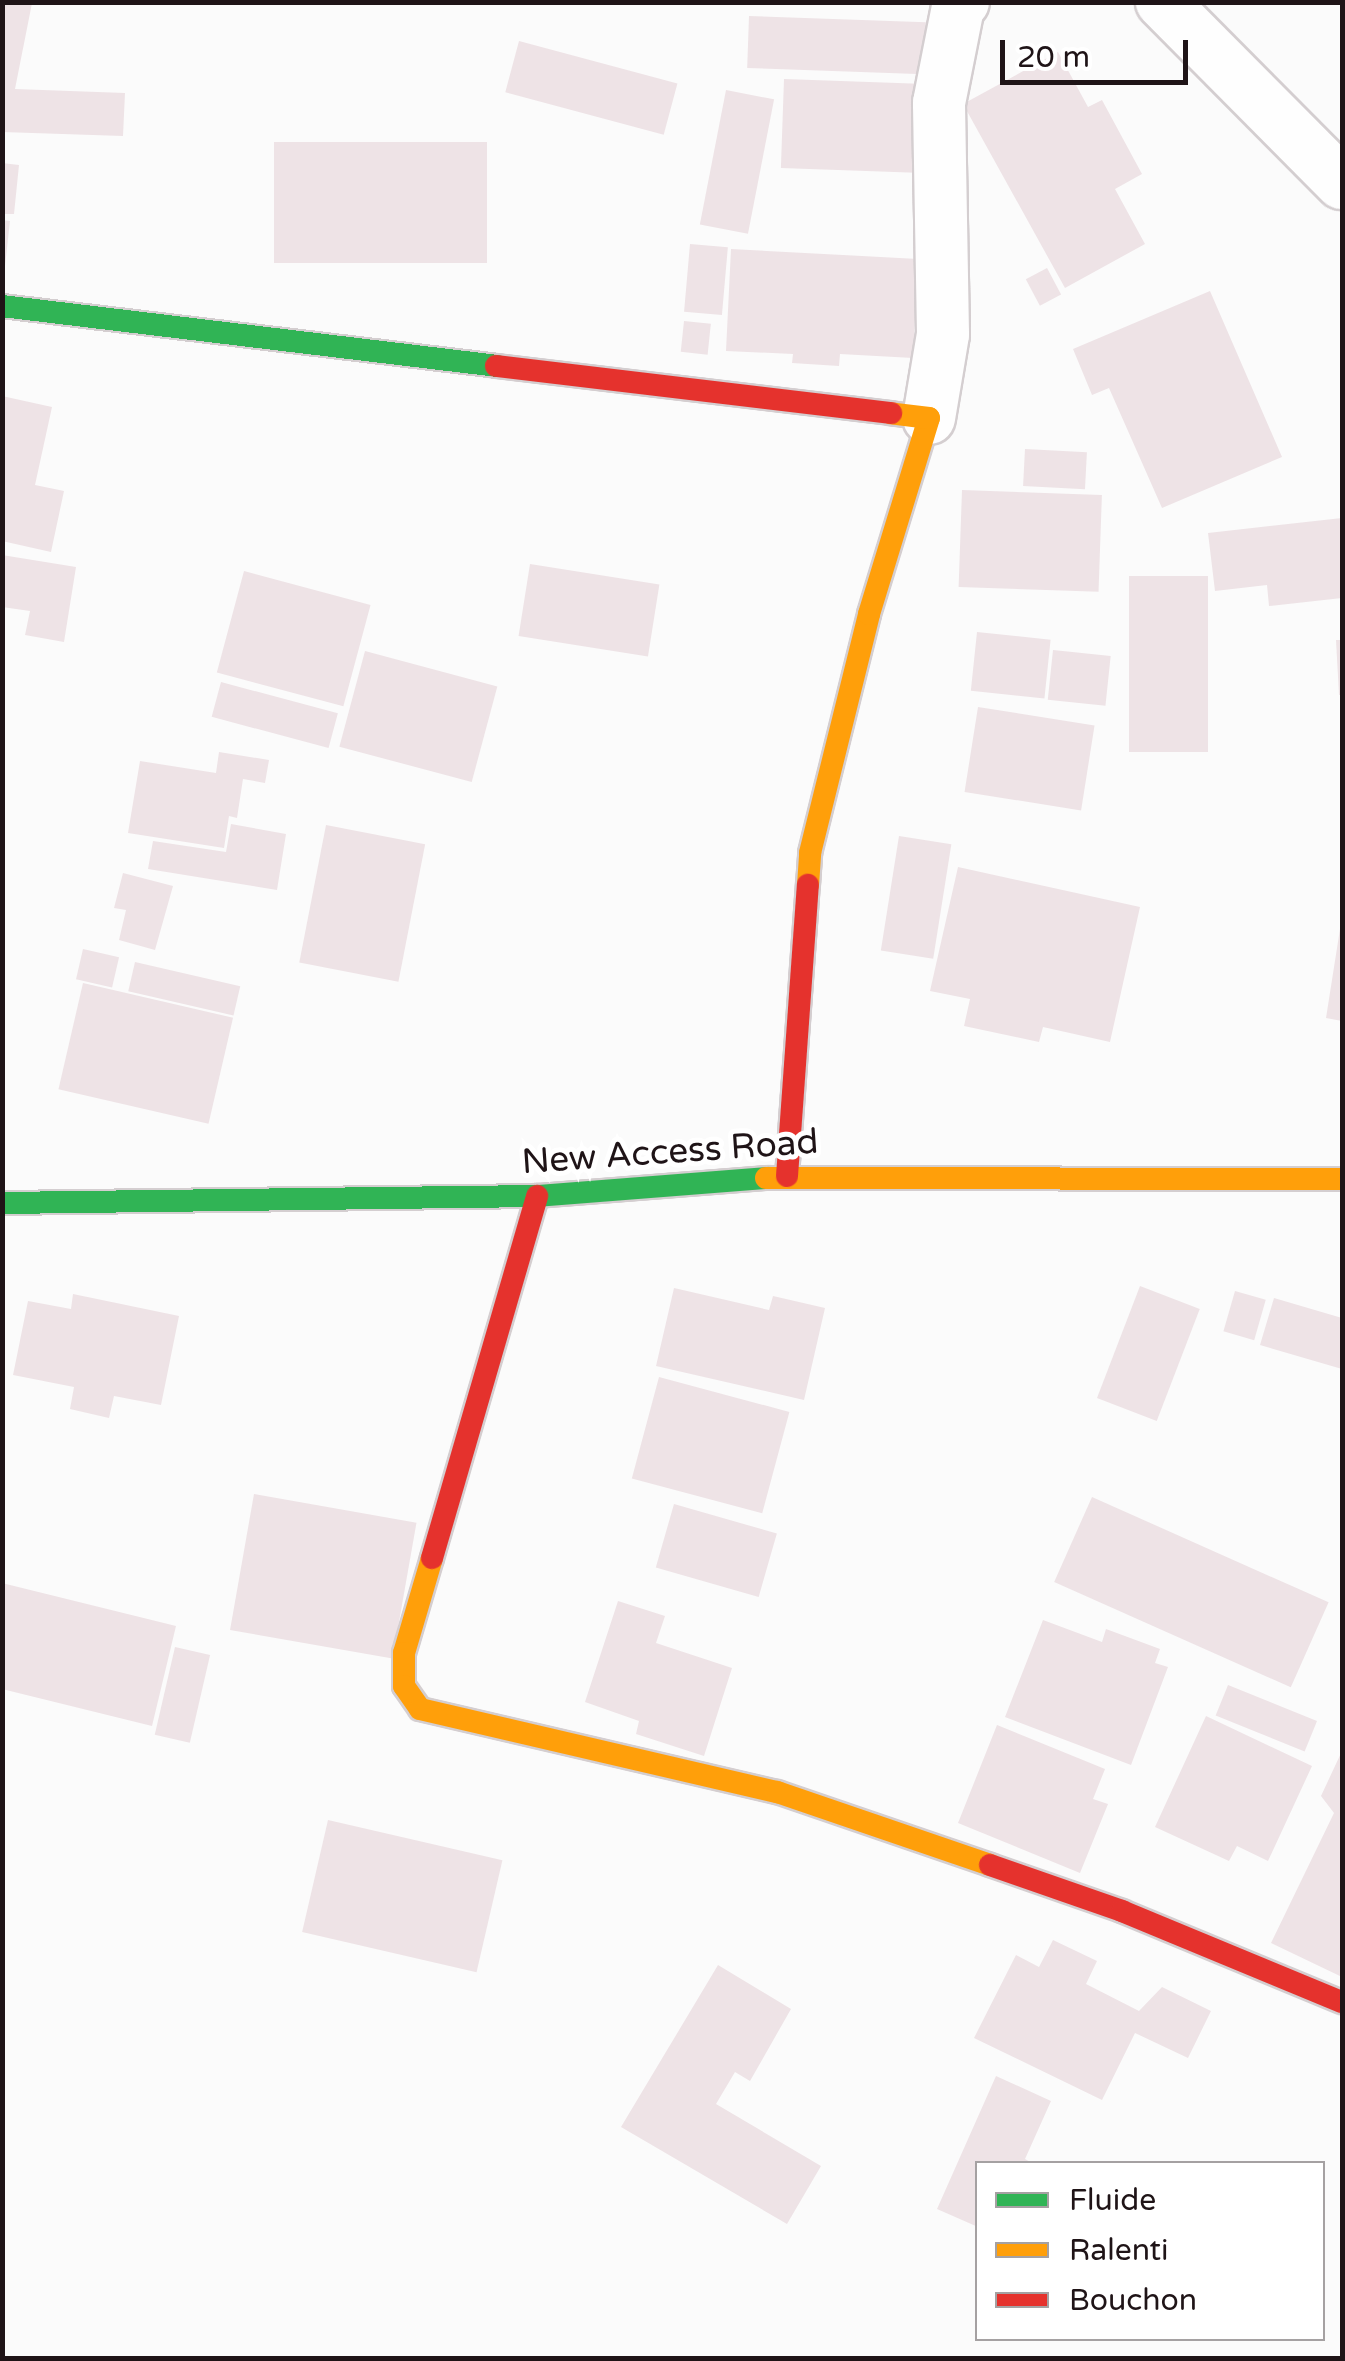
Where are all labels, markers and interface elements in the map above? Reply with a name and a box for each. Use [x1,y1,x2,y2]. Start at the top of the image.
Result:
scale bar [1005,20,1192,82]
text: 20 m [1017,39,1090,76]
street label: New Access Road [520,1121,820,1183]
legend [975,2161,1325,2341]
text: Fluide [1069,2182,1156,2219]
text: Ralenti [1069,2232,1169,2269]
text: Bouchon [1069,2282,1197,2319]

